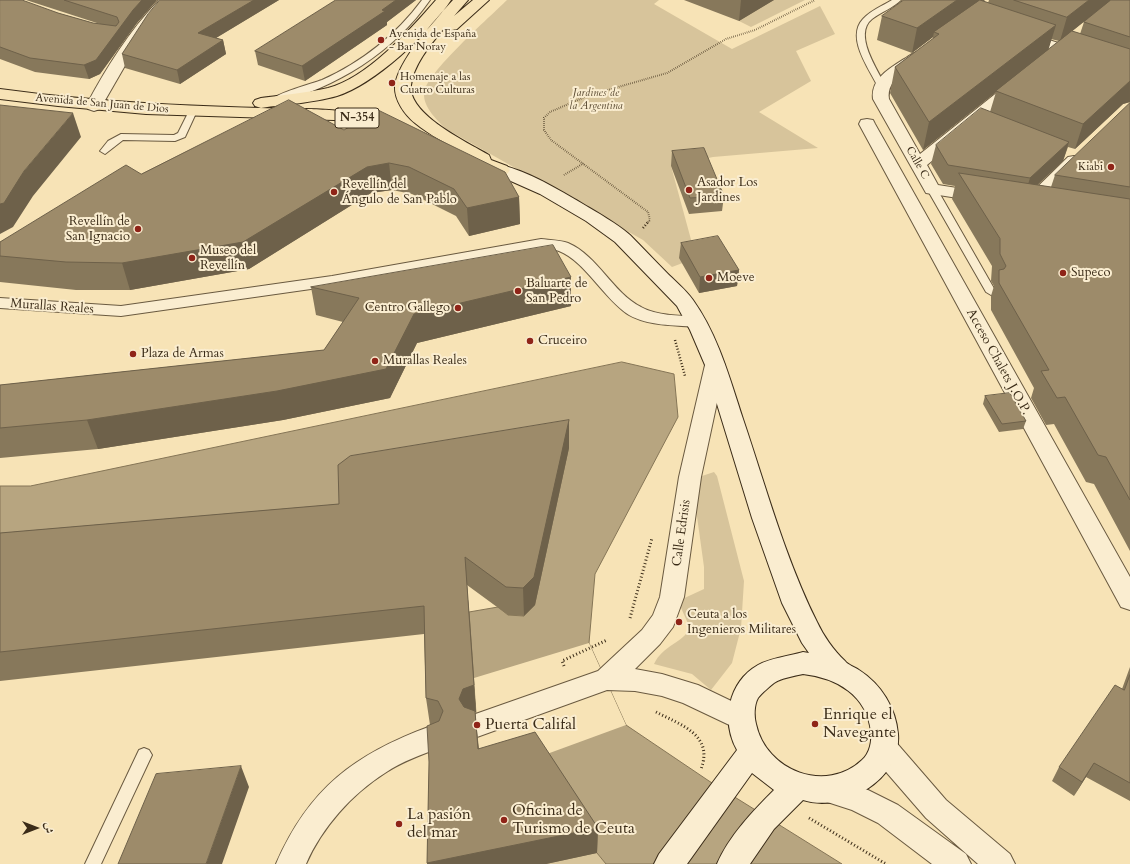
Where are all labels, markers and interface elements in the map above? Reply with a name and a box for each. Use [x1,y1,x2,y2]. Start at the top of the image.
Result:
place label: Avenida de España - Bar Noray [389,27,476,53]
marker: Avenida de España - Bar Noray [376,35,386,45]
place label: Homenaje a las Cuatro Culturas [400,70,475,96]
marker: Homenaje a las Cuatro Culturas [387,78,397,88]
park label: Jardines de la Argentina [569,86,623,112]
street label: Avenida de San Juan de Dios [35,92,169,116]
road number: N-354 [335,108,379,128]
street label: Calle C [903,144,931,182]
place label: Kiabi [1078,160,1103,174]
marker: Kiabi [1106,162,1116,172]
place label: Asador Los Jardines [697,175,758,206]
place label: Revellín del Ángulo de San Pablo [342,177,457,208]
marker: Asador Los Jardines [684,185,694,195]
marker: Revellín del Ángulo de San Pablo [329,187,339,197]
place label: Revellín de San Ignacio [66,214,130,245]
marker: Revellín de San Ignacio [133,224,143,234]
place label: Museo del Revellín [200,243,256,274]
marker: Museo del Revellín [187,253,197,263]
place label: Supeco [1071,265,1110,281]
marker: Supeco [1058,268,1068,278]
place label: Moeve [717,270,755,286]
marker: Moeve [704,273,714,283]
place label: Baluarte de San Pedro [526,276,588,307]
marker: Baluarte de San Pedro [513,286,523,296]
street label: Murallas Reales [10,296,94,318]
place label: Centro Gallego [365,300,450,316]
marker: Centro Gallego [453,303,463,313]
street label: Acceso Chalets J.O.P. [962,306,1034,418]
place label: Cruceiro [538,333,587,349]
marker: Cruceiro [525,336,535,346]
place label: Plaza de Armas [141,346,224,362]
marker: Plaza de Armas [128,349,138,359]
place label: Murallas Reales [383,353,467,369]
marker: Murallas Reales [370,356,380,366]
street label: Calle Edrisis [670,499,694,567]
place label: Ceuta a los Ingenieros Militares [687,607,796,638]
marker: Ceuta a los Ingenieros Militares [674,617,684,627]
place label: Enrique el Navegante [823,705,896,743]
place label: Puerta Califal [485,715,576,735]
marker: Enrique el Navegante [810,719,820,729]
marker: Puerta Califal [472,720,482,730]
place label: Oficina de Turismo de Ceuta [512,801,635,839]
place label: La pasión del mar [407,805,471,843]
north arrow [16,808,56,848]
marker: Oficina de Turismo de Ceuta [499,815,509,825]
marker: La pasión del mar [394,819,404,829]
text: ش [41,823,56,833]

